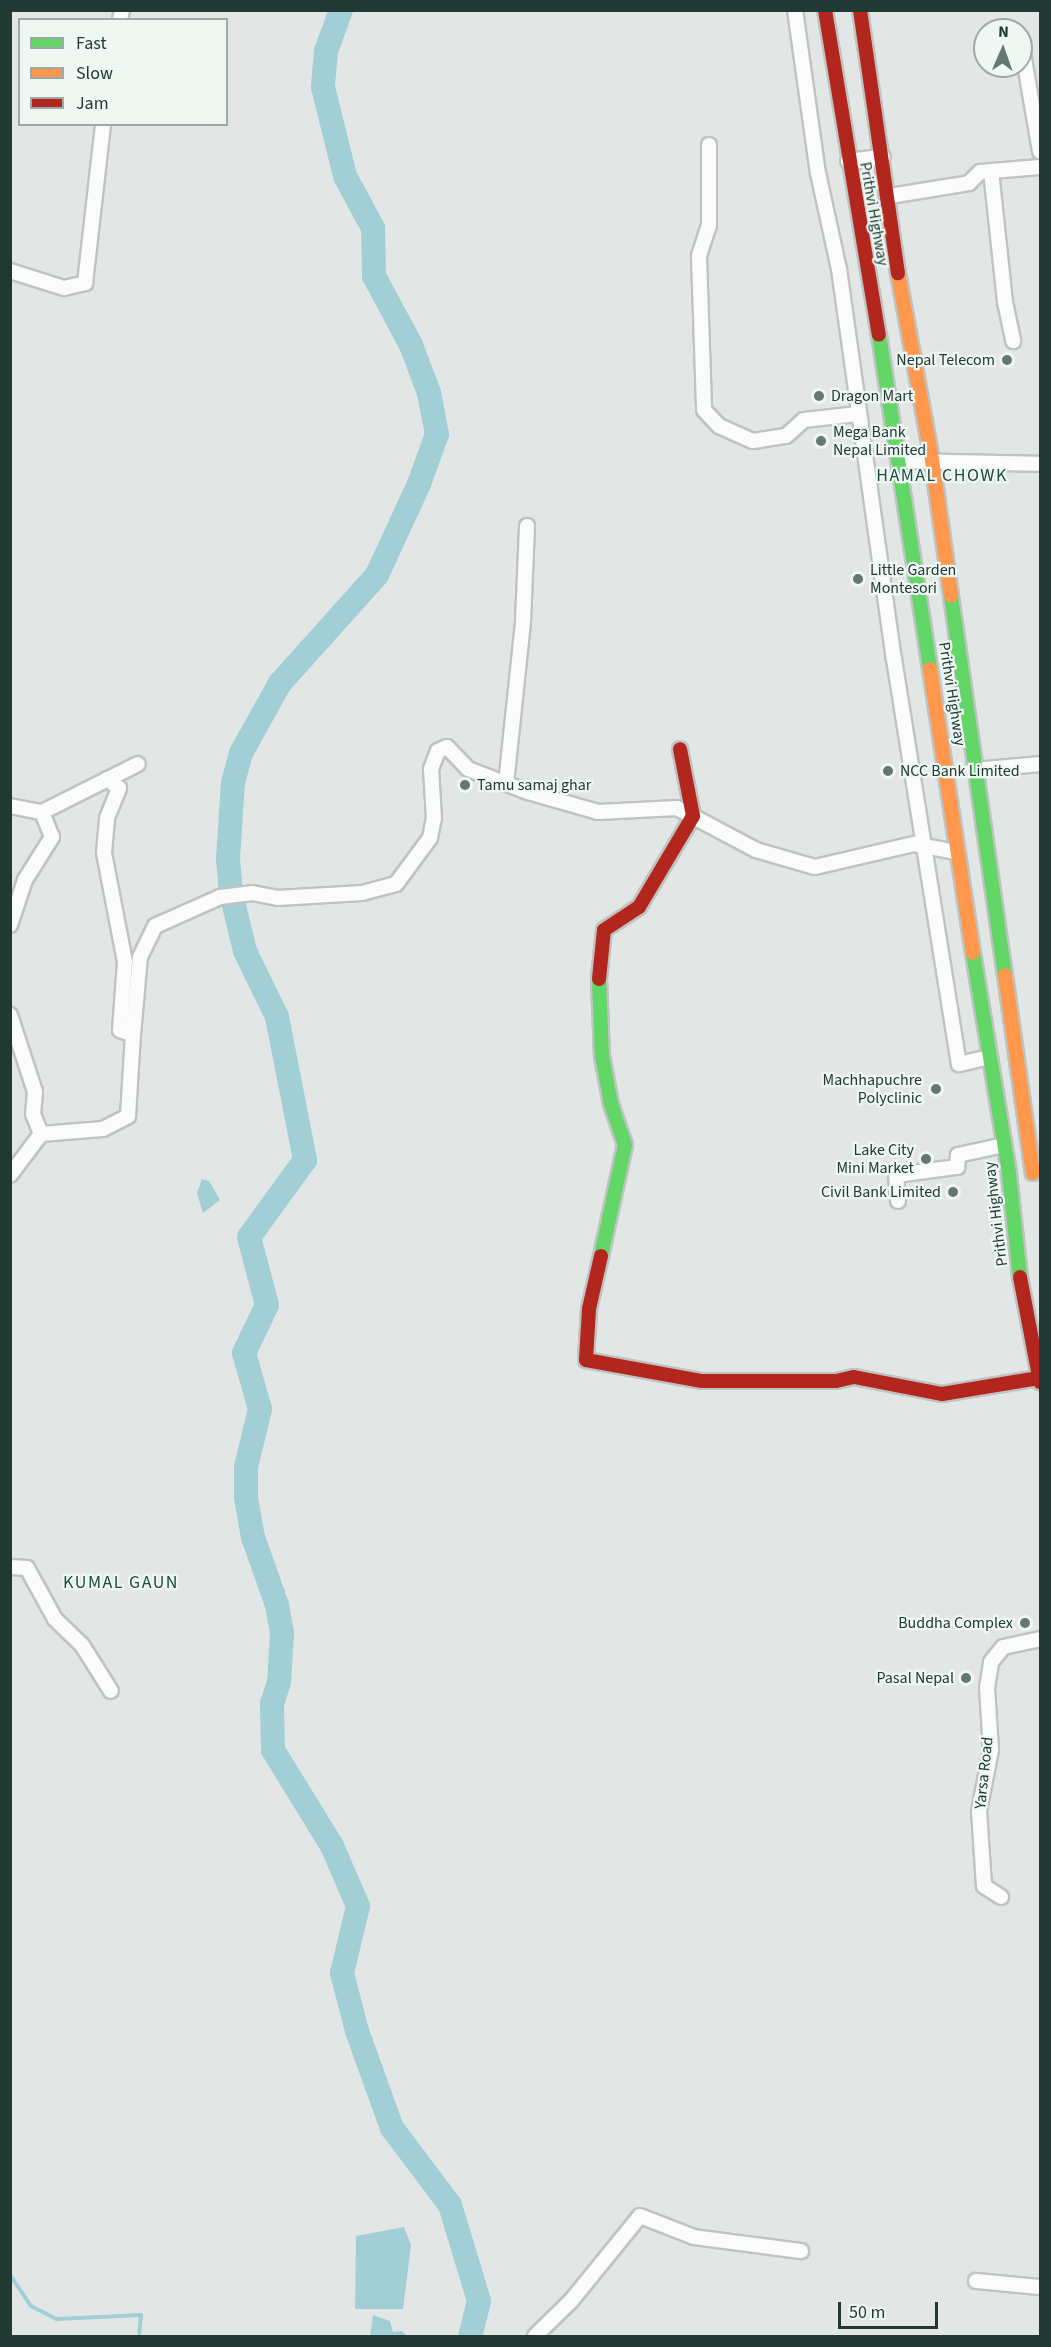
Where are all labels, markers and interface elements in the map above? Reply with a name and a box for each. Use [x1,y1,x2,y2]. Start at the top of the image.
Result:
legend [18,18,228,126]
north arrow [973,18,1033,78]
text: N [998,21,1009,43]
text: Fast [76,31,107,56]
text: Slow [76,61,113,86]
text: Jam [76,91,109,116]
street label: Prithvi Highway [855,160,893,268]
place label: Nepal Telecom [896,350,995,370]
marker: Nepal Telecom [1000,353,1014,367]
place label: Dragon Mart [831,386,913,406]
marker: Dragon Mart [812,389,826,403]
place label: Mega Bank Nepal Limited [833,422,926,460]
marker: Mega Bank Nepal Limited [814,434,828,448]
district label: HAMAL CHOWK [876,465,1008,487]
place label: Little Garden Montesori [870,560,956,598]
marker: Little Garden Montesori [851,572,865,586]
street label: Prithvi Highway [934,641,970,747]
place label: NCC Bank Limited [900,761,1020,781]
marker: NCC Bank Limited [881,764,895,778]
place label: Tamu samaj ghar [477,775,591,795]
marker: Tamu samaj ghar [458,778,472,792]
place label: Machhapuchre Polyclinic [823,1070,922,1108]
marker: Machhapuchre Polyclinic [927,1080,945,1098]
place label: Lake City Mini Market [836,1140,914,1178]
marker: Lake City Mini Market [919,1152,933,1166]
street label: Prithvi Highway [980,1161,1012,1267]
place label: Civil Bank Limited [821,1182,941,1202]
marker: Civil Bank Limited [946,1185,960,1199]
district label: KUMAL GAUN [63,1572,179,1594]
place label: Buddha Complex [898,1613,1013,1633]
marker: Buddha Complex [1018,1616,1032,1630]
place label: Pasal Nepal [876,1668,954,1688]
marker: Pasal Nepal [959,1671,973,1685]
street label: Yarsa Road [971,1736,997,1810]
scale bar [841,2290,942,2328]
text: 50 m [849,2300,885,2325]

